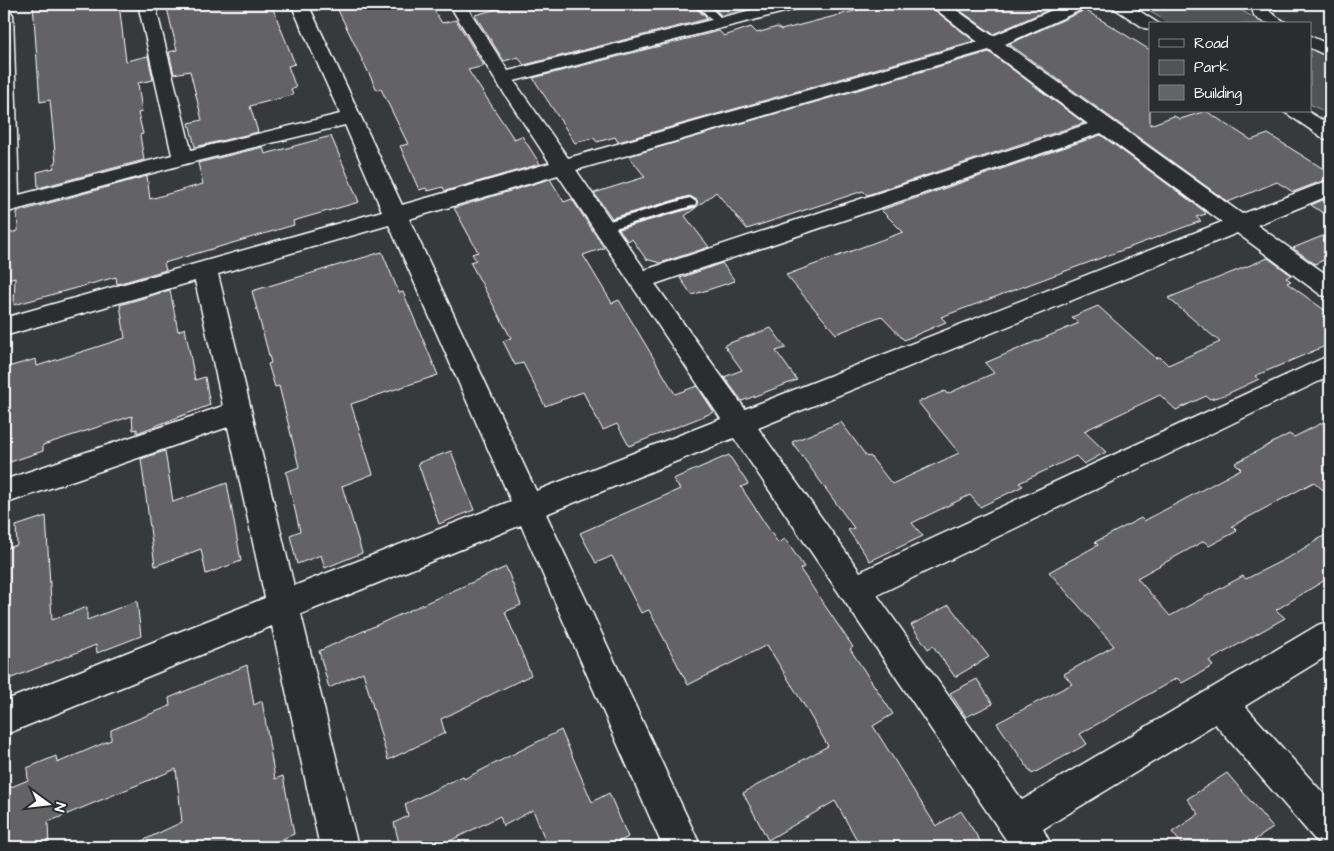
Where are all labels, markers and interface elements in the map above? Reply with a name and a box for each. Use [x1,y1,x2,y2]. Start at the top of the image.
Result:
legend [1149,22,1312,112]
text: Road [1194,33,1229,54]
text: Park [1194,57,1229,78]
text: Building [1194,83,1242,105]
north arrow [22,778,72,828]
text: N [49,800,70,814]

